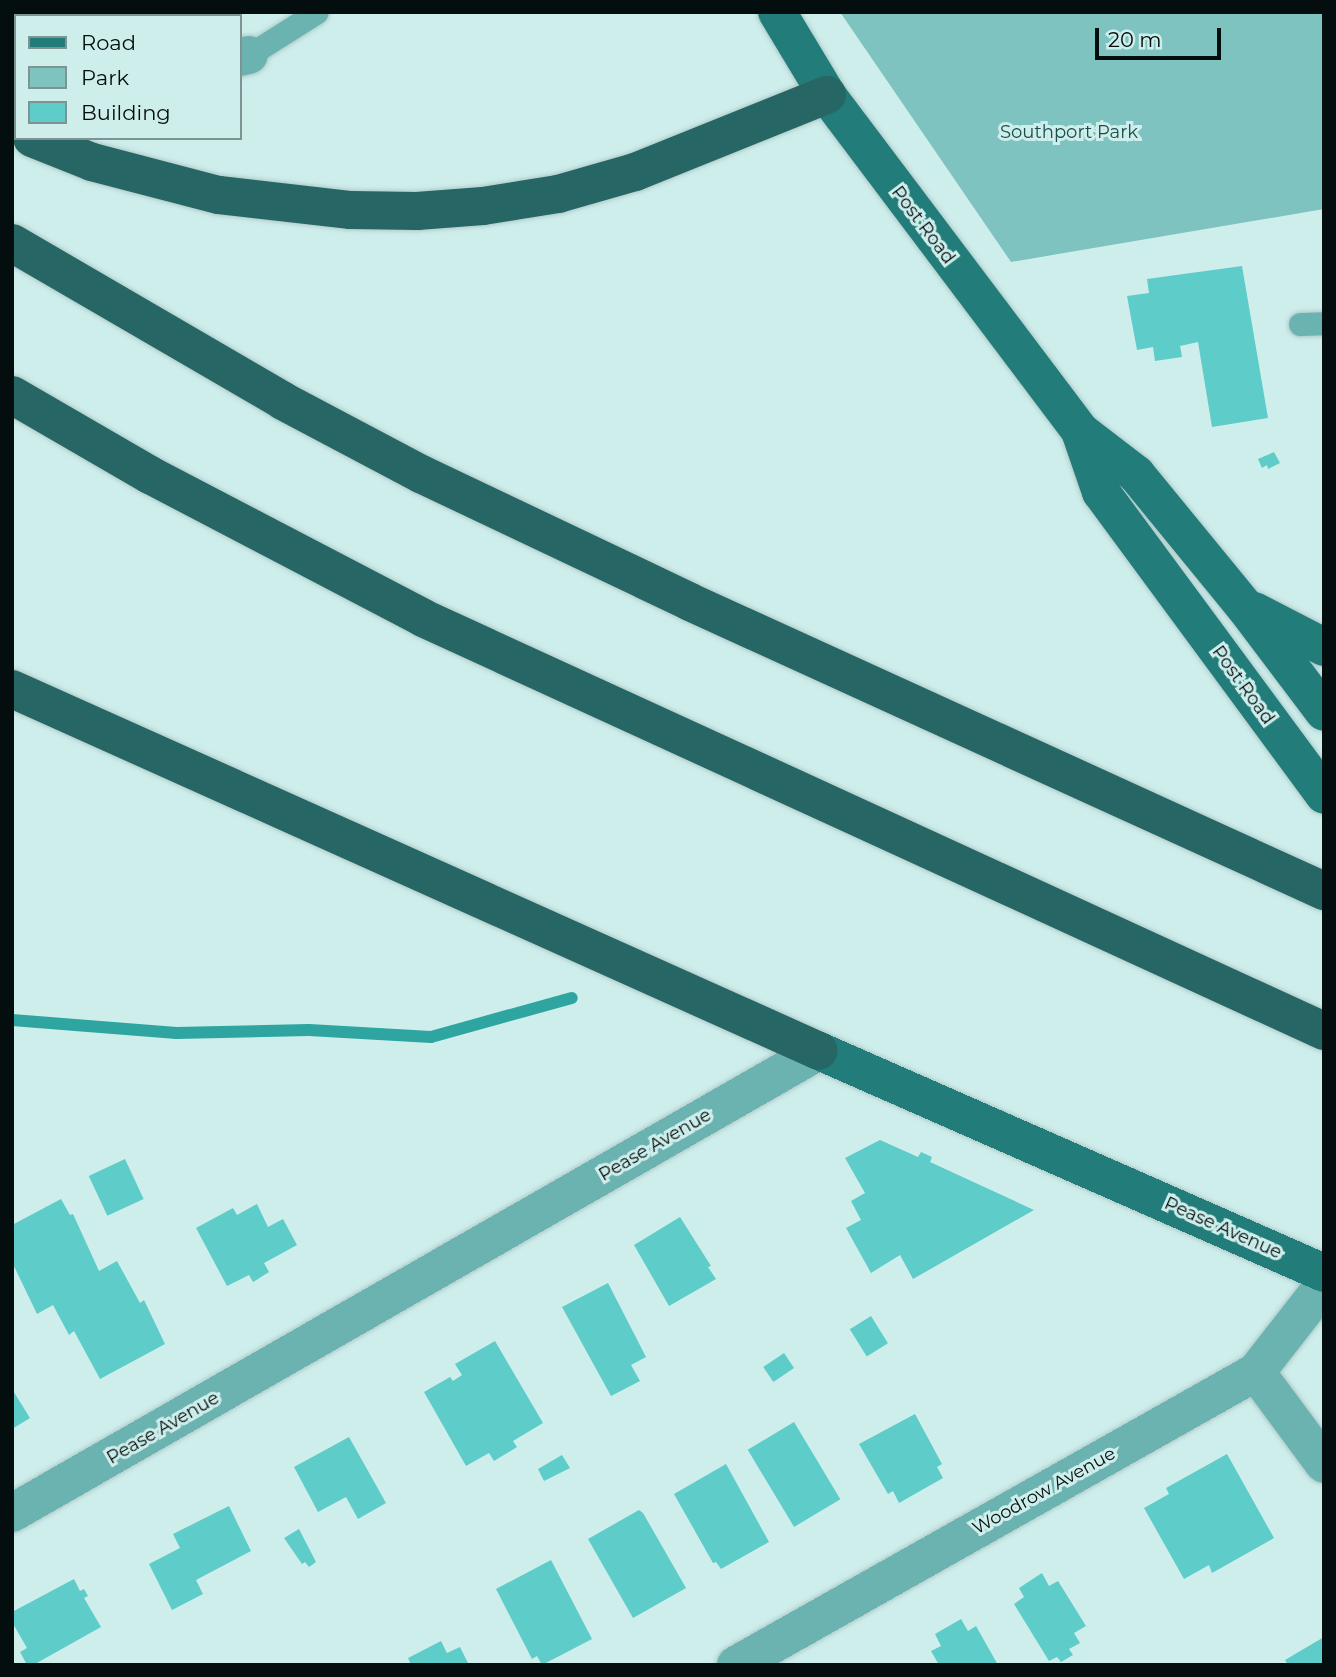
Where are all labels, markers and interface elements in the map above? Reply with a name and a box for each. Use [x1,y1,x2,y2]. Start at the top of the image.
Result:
legend [14,14,242,140]
scale bar [1098,14,1224,58]
text: 20 m [1108,27,1162,52]
text: Road [81,30,136,55]
text: Park [81,65,129,90]
text: Building [81,100,171,125]
park label: Southport Park [1000,121,1138,143]
street label: Post Road [887,182,959,268]
street label: Post Road [1207,641,1279,729]
street label: Pease Avenue [595,1104,715,1186]
street label: Pease Avenue [1161,1192,1285,1264]
street label: Pease Avenue [103,1387,223,1469]
street label: Woodrow Avenue [969,1443,1119,1539]

